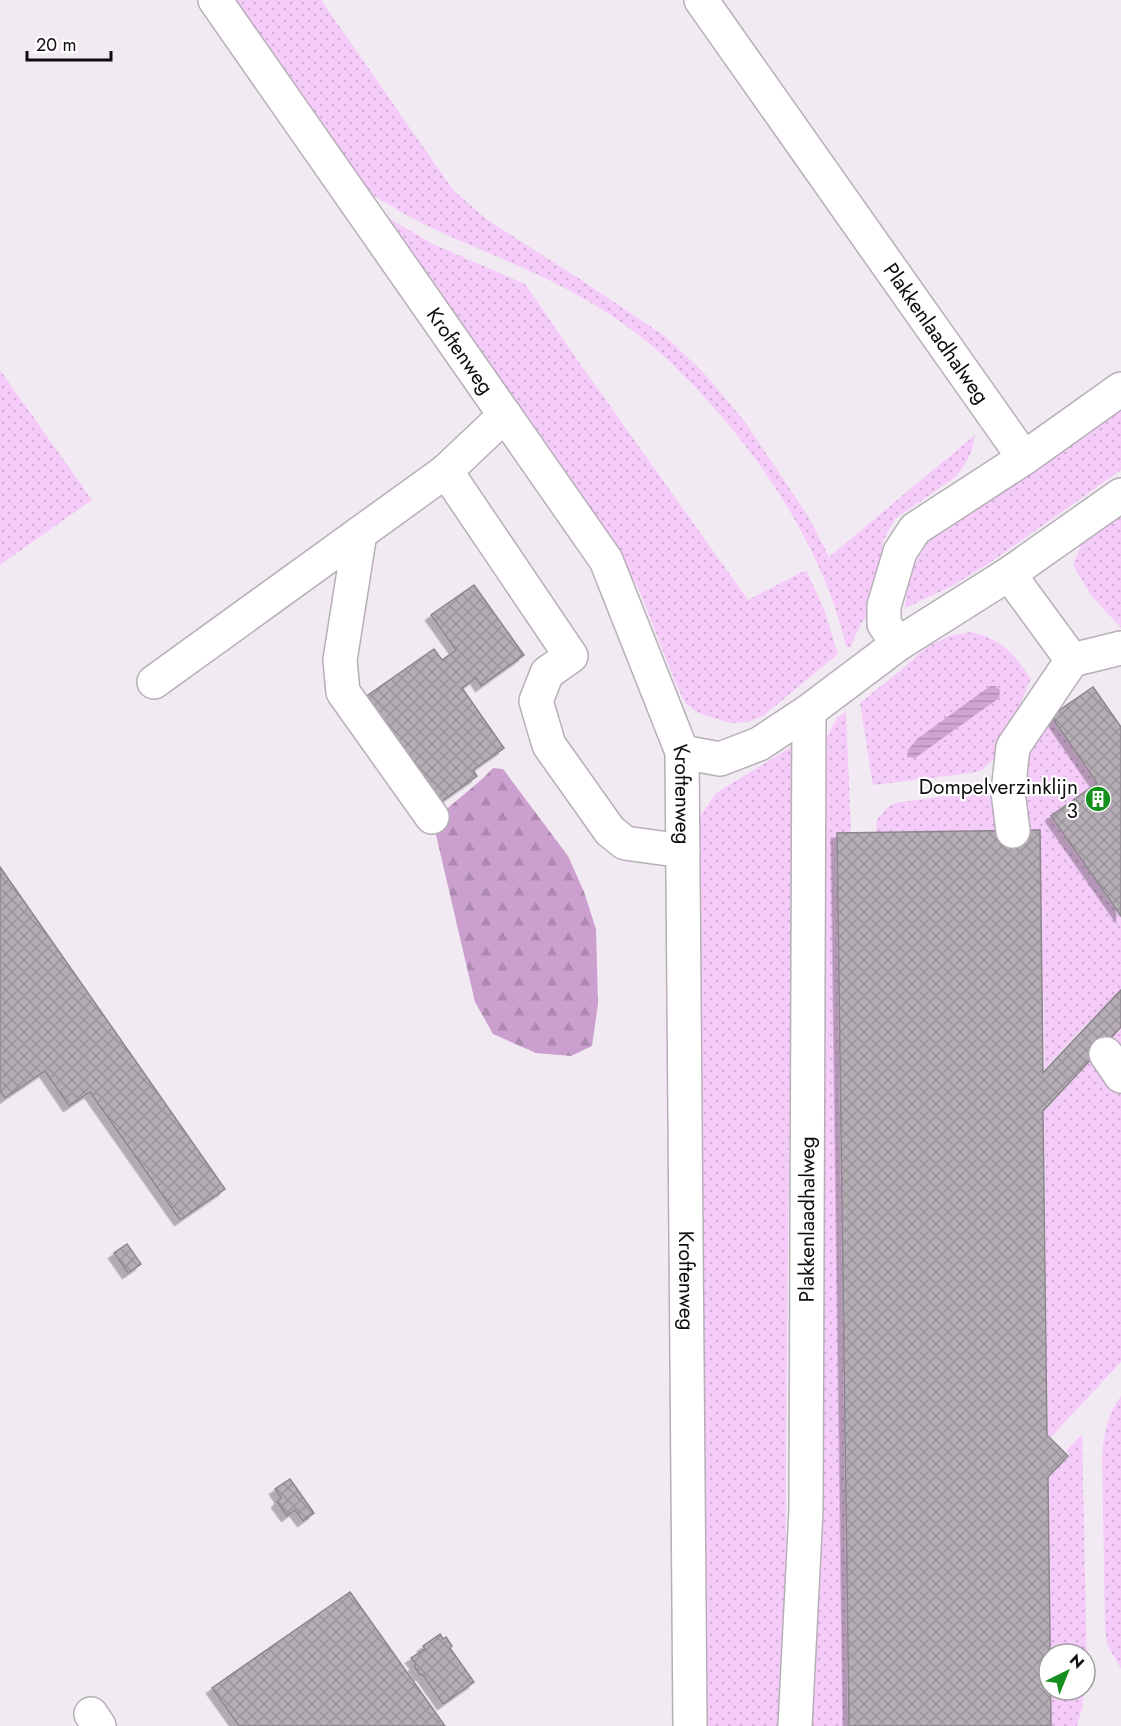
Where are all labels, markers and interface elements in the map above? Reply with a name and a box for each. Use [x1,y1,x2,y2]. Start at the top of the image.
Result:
scale bar [27,24,111,62]
text: 20 m [36,32,76,58]
street label: Plakkenlaadhalweg [876,257,996,410]
street label: Kroftenweg [419,301,501,400]
street label: Kroftenweg [665,740,698,845]
place label: Dompelverzinklijn 3 [919,772,1078,826]
building icon: Dompelverzinklijn 3 [1083,784,1113,814]
street label: Plakkenlaadhalweg [792,1136,822,1303]
street label: Kroftenweg [671,1230,702,1331]
north arrow [1037,1642,1097,1702]
text: N [1064,1649,1089,1674]

